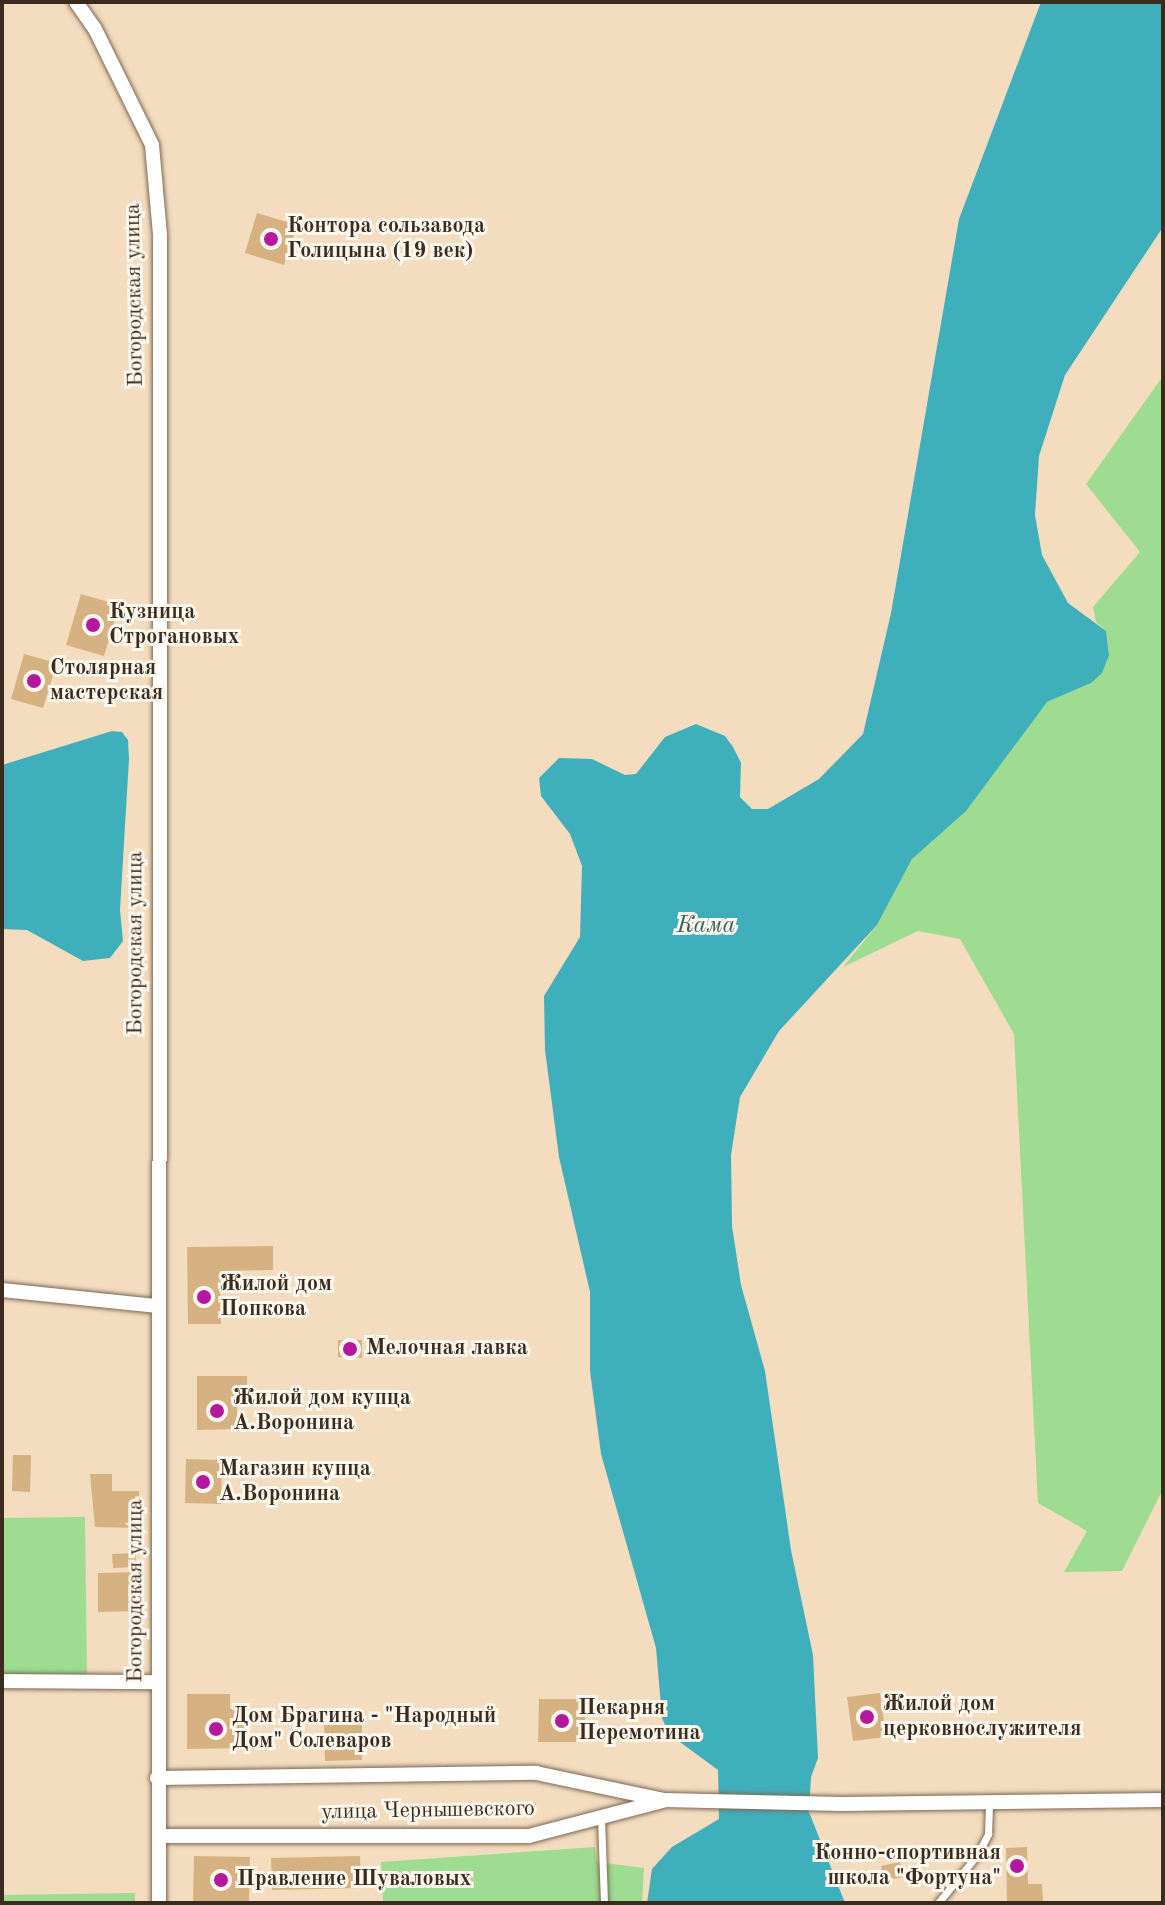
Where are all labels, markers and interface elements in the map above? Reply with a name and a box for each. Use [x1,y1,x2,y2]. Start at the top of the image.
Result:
street label: Богородская улица [120,203,150,387]
place label: Контора сользавода Голицына (19 век) [287,213,485,264]
marker: Контора сользавода Голицына (19 век) [262,230,280,248]
place label: Кузница Строгановых [109,599,239,650]
marker: Кузница Строгановых [84,616,102,634]
place label: Столярная мастерская [50,655,163,706]
marker: Столярная мастерская [25,672,43,690]
street label: Богородская улица [123,851,149,1035]
water label: Кама [677,913,735,941]
place label: Жилой дом Попкова [220,1271,332,1322]
marker: Жилой дом Попкова [195,1288,213,1306]
place label: Мелочная лавка [366,1336,528,1362]
marker: Мелочная лавка [341,1340,359,1358]
place label: Жилой дом купца А.Воронина [233,1385,411,1436]
marker: Жилой дом купца А.Воронина [208,1402,226,1420]
place label: Магазин купца А.Воронина [219,1456,371,1508]
marker: Магазин купца А.Воронина [194,1473,212,1491]
street label: Богородская улица [123,1499,149,1683]
place label: Жилой дом церковнослужителя [883,1691,1081,1742]
place label: Пекарня Перемотина [578,1695,701,1746]
place label: Дом Брагина - "Народный Дом" Солеваров [232,1703,496,1754]
marker: Жилой дом церковнослужителя [858,1708,876,1726]
marker: Пекарня Перемотина [553,1712,571,1730]
marker: Дом Брагина - "Народный Дом" Солеваров [207,1720,225,1738]
street label: улица Чернышевского [321,1796,535,1826]
place label: Конно-спортивная школа "Фортуна" [814,1840,1001,1892]
marker: Конно-спортивная школа "Фортуна" [1008,1857,1026,1875]
place label: Правление Шуваловых [237,1867,471,1893]
marker: Правление Шуваловых [212,1871,230,1889]

